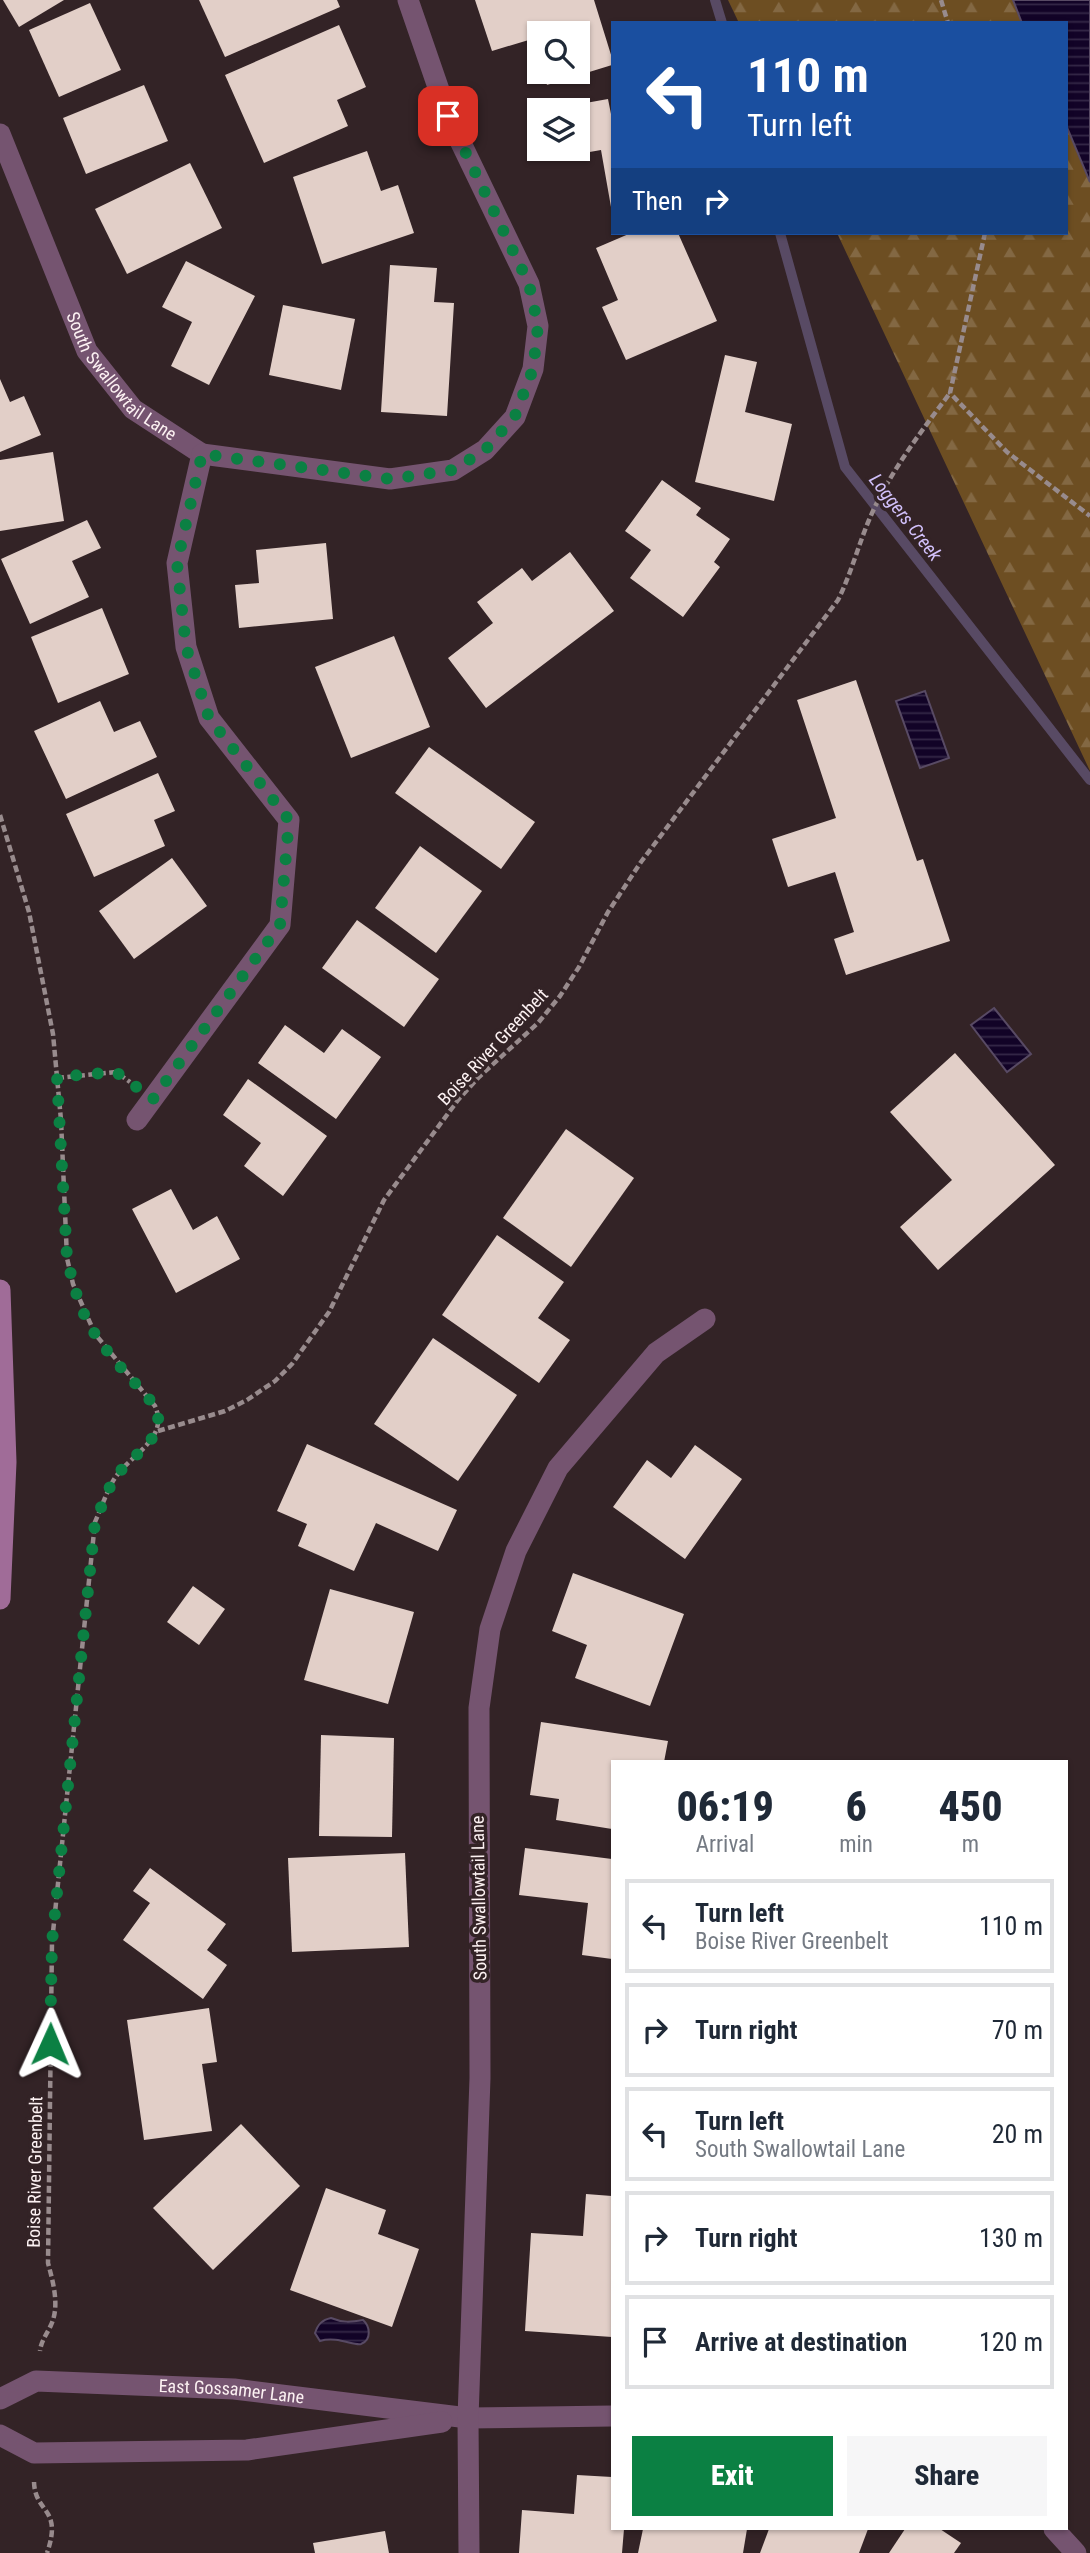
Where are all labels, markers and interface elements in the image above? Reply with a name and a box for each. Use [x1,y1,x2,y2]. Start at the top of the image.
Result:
map controls [527,21,590,161]
button: search [527,21,590,84]
text: 110 m [747,47,869,104]
icon: left [632,49,723,140]
pin [418,86,478,146]
icon: arrive [429,97,467,135]
button: layers [527,98,590,161]
text: Turn left [747,106,852,144]
icon: right [697,182,735,220]
text: Then [632,186,683,216]
street label: South Swallowtail Lane [62,309,180,444]
water label: Loggers Creek [864,469,947,566]
street label: Boise River Greenbelt [433,984,552,1109]
text: 06:19 [676,1782,774,1831]
text: 6 [845,1782,867,1831]
text: 450 [938,1782,1003,1831]
street label: South Swallowtail Lane [467,1816,490,1980]
text: Arrival [696,1831,754,1858]
text: min [839,1831,873,1858]
text: m [962,1831,979,1858]
text: Turn left [695,1898,784,1928]
icon: left [636,1907,674,1945]
text: 110 m [979,1911,1043,1941]
text: Boise River Greenbelt [695,1928,888,1955]
position arrow [13,2007,87,2081]
icon: right [636,2011,674,2049]
text: Turn right [695,2015,797,2045]
text: 70 m [992,2015,1043,2045]
street label: Boise River Greenbelt [23,2096,46,2248]
text: Turn left [695,2106,784,2136]
icon: left [636,2115,674,2153]
text: 20 m [992,2119,1043,2149]
text: South Swallowtail Lane [695,2136,905,2163]
icon: right [636,2219,674,2257]
text: Turn right [695,2223,797,2253]
text: 130 m [979,2223,1043,2253]
icon: arrive [636,2323,674,2361]
text: Arrive at destination [695,2327,907,2357]
text: 120 m [979,2327,1043,2357]
street label: East Gossamer Lane [158,2375,305,2408]
button: Exit [632,2436,833,2516]
button: Share [847,2436,1047,2516]

